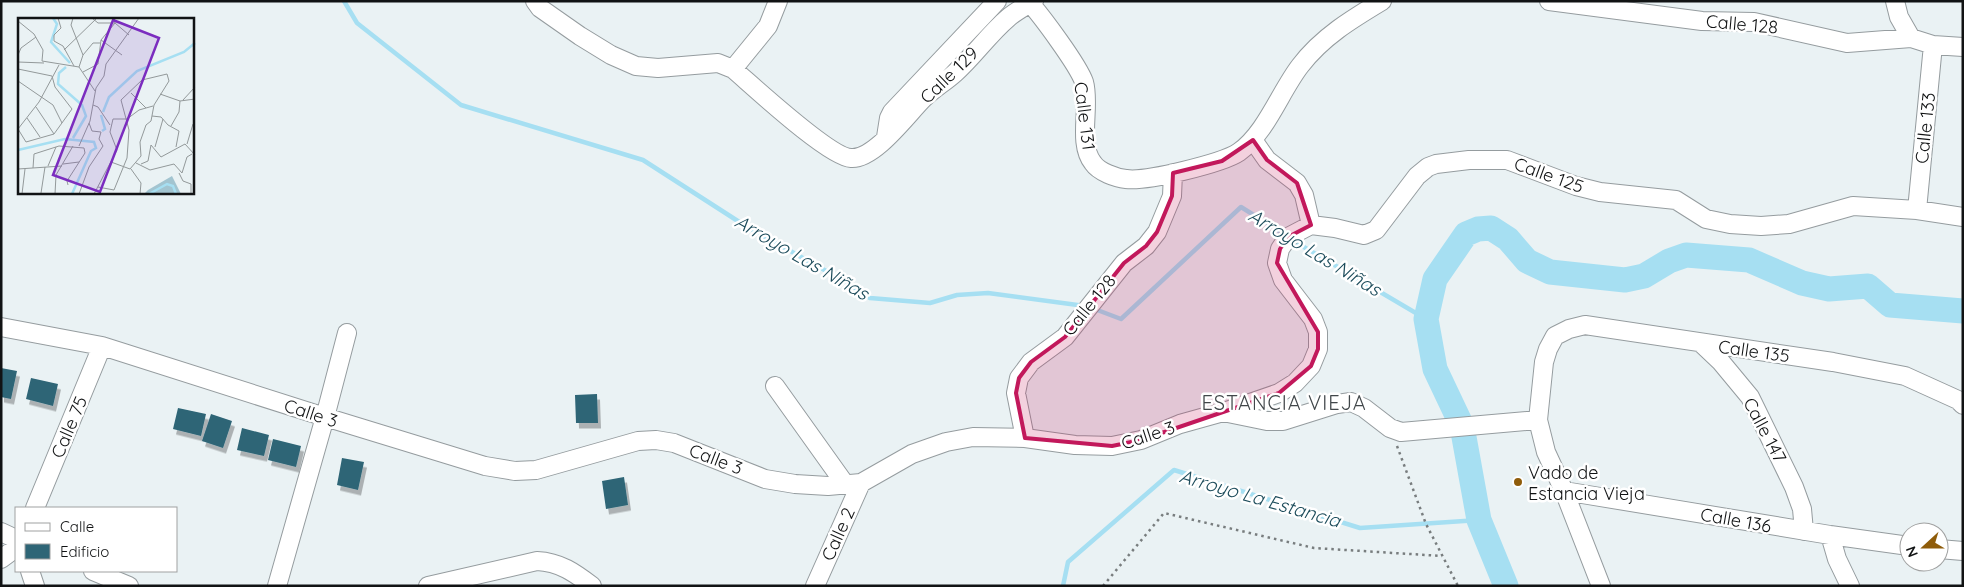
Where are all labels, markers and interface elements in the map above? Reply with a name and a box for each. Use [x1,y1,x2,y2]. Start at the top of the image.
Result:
street label: Calle 128 [1705,9,1779,39]
inset map [18,18,194,194]
street label: Calle 129 [915,42,983,108]
street label: Calle 131 [1069,81,1101,151]
street label: Calle 133 [1910,91,1940,165]
street label: Calle 125 [1511,152,1587,198]
water label: Arroyo Las Niñas [1244,203,1387,302]
water label: Arroyo Las Niñas [731,209,874,306]
street label: Calle 128 [1057,270,1121,340]
street label: Calle 135 [1717,335,1791,367]
district label: ESTANCIA VIEJA [1201,390,1367,415]
street label: Calle 75 [46,393,92,461]
street label: Calle 3 [281,394,341,432]
street label: Calle 147 [1738,394,1792,466]
street label: Calle 3 [1118,416,1178,454]
street label: Calle 3 [686,438,746,480]
place label: Vado de Estancia Vieja [1528,461,1645,505]
water label: Arroyo La Estancia [1177,464,1345,533]
marker: Vado de Estancia Vieja [1512,476,1524,488]
street label: Calle 136 [1699,502,1774,538]
street label: Calle 2 [816,504,860,564]
legend [15,507,178,572]
text: Calle [60,517,94,536]
north arrow [1899,522,1949,572]
text: Edificio [60,542,109,561]
text: N [1902,544,1922,560]

